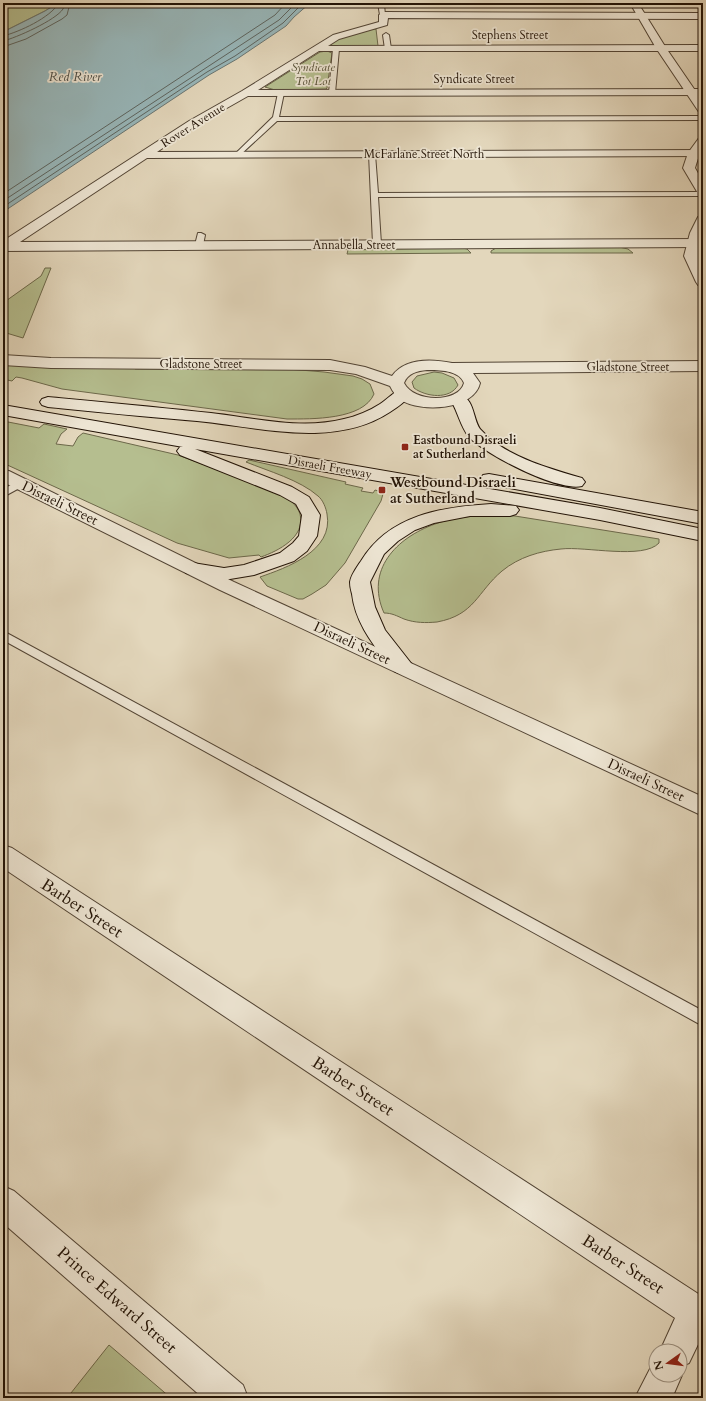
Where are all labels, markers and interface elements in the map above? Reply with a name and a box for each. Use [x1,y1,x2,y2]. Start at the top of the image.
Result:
street label: Stephens Street [472,27,549,43]
park label: Syndicate Tot Lot [291,59,335,89]
water label: Red River [49,68,102,86]
street label: Syndicate Street [434,71,515,87]
street label: Rover Avenue [158,99,228,151]
street label: McFarlane Street North [364,146,485,162]
street label: Annabella Street [313,237,396,253]
street label: Gladstone Street [160,356,243,372]
street label: Gladstone Street [587,359,670,375]
place label: Eastbound Disraeli at Sutherland [413,432,517,462]
marker: Eastbound Disraeli at Sutherland [400,442,410,452]
street label: Disraeli Freeway [287,452,374,482]
place label: Westbound Disraeli at Sutherland [389,473,517,508]
street label: Disraeli Street [19,476,102,530]
marker: Westbound Disraeli at Sutherland [377,485,387,495]
street label: Disraeli Street [311,617,394,669]
street label: Disraeli Street [605,754,688,806]
street label: Barber Street [36,873,128,943]
street label: Barber Street [307,1051,399,1121]
street label: Barber Street [577,1229,669,1299]
street label: Prince Edward Street [52,1241,182,1359]
north arrow [648,1343,688,1383]
text: N [650,1358,667,1372]

